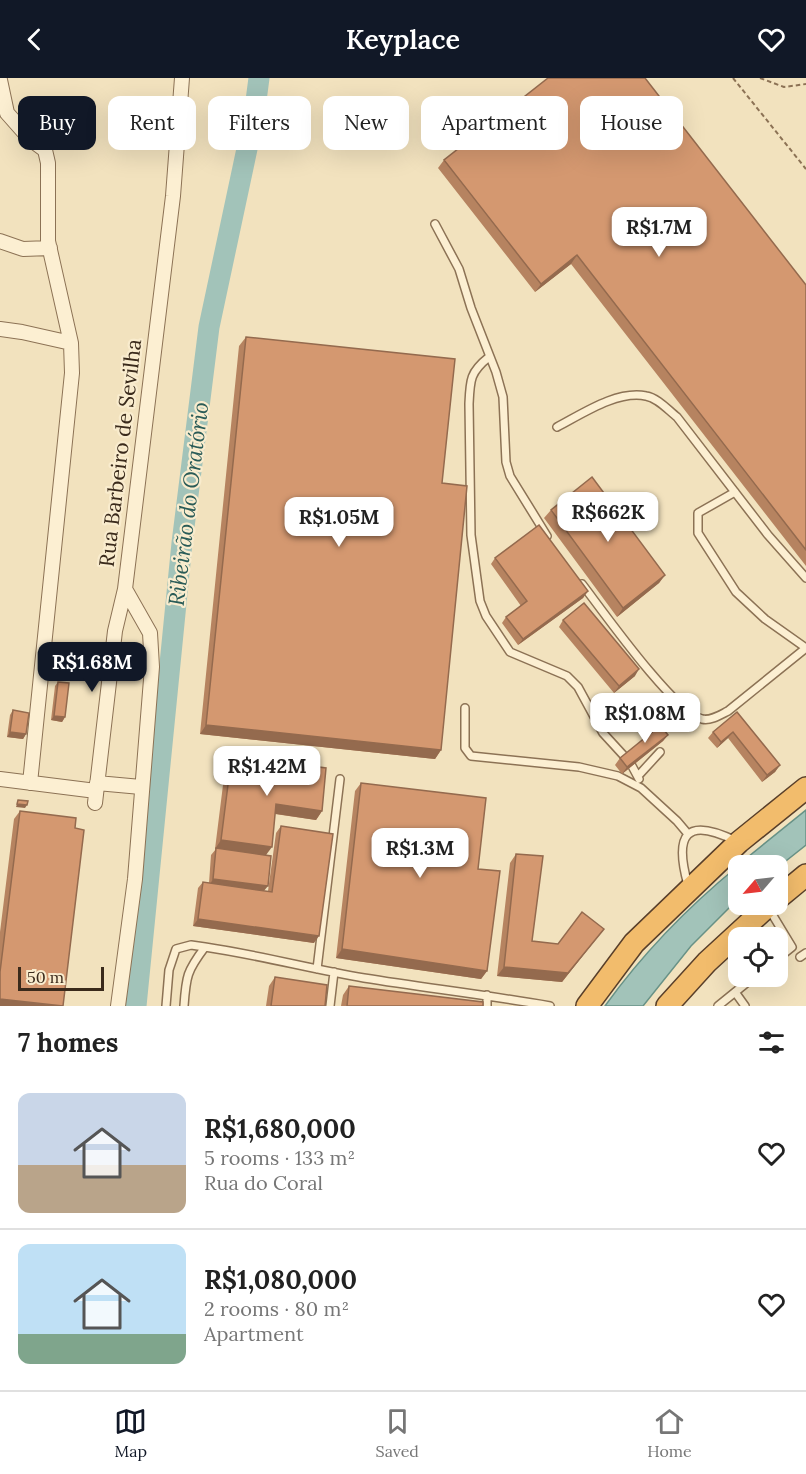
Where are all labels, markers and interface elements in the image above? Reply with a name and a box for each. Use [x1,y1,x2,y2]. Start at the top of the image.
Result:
text: Keyplace [346,22,460,56]
icon: back [18,23,51,56]
icon: heart [755,23,788,56]
chip: Buy [18,96,96,150]
chip: Rent [108,96,196,150]
chip: Filters [208,96,311,150]
chip: New [323,96,409,150]
chip: Apartment [421,96,568,150]
chip: House [580,96,683,150]
pin: R$1.7M [610,207,708,258]
text: R$1.7M [626,214,692,239]
street label: Rua Barbeiro de Sevilha [93,337,147,569]
water label: Ribeirão do Oratório [162,400,214,608]
pin: R$662K [559,492,657,543]
pin: R$1.05M [284,497,394,548]
text: R$662K [571,499,645,524]
text: R$1.05M [299,504,379,529]
pin: R$1.68M [37,642,147,693]
text: R$1.68M [52,649,132,674]
pin: R$1.08M [590,693,700,744]
text: R$1.08M [604,700,686,725]
pin: R$1.42M [212,746,322,797]
text: R$1.42M [227,753,307,778]
pin: R$1.3M [371,828,469,879]
text: R$1.3M [386,835,454,860]
north arrow [728,855,788,915]
map controls [728,855,788,987]
button: locate [728,927,788,987]
scale bar [18,964,104,992]
text: 50 m [27,967,64,987]
text: 7 homes [18,1026,118,1059]
icon: filters [755,1026,788,1059]
text: R$1,680,000 [204,1112,356,1145]
icon: home [66,1117,138,1189]
icon: heart [755,1137,788,1170]
text: 5 rooms · 133 m² [204,1145,355,1170]
text: Rua do Coral [204,1170,323,1195]
text: R$1,080,000 [204,1263,357,1296]
icon: home [66,1268,138,1340]
icon: heart [755,1288,788,1321]
text: 2 rooms · 80 m² [204,1296,349,1321]
text: Apartment [204,1321,304,1346]
tab: Map [114,1405,147,1461]
tab: Saved [376,1405,419,1461]
tab: Home [647,1405,692,1461]

